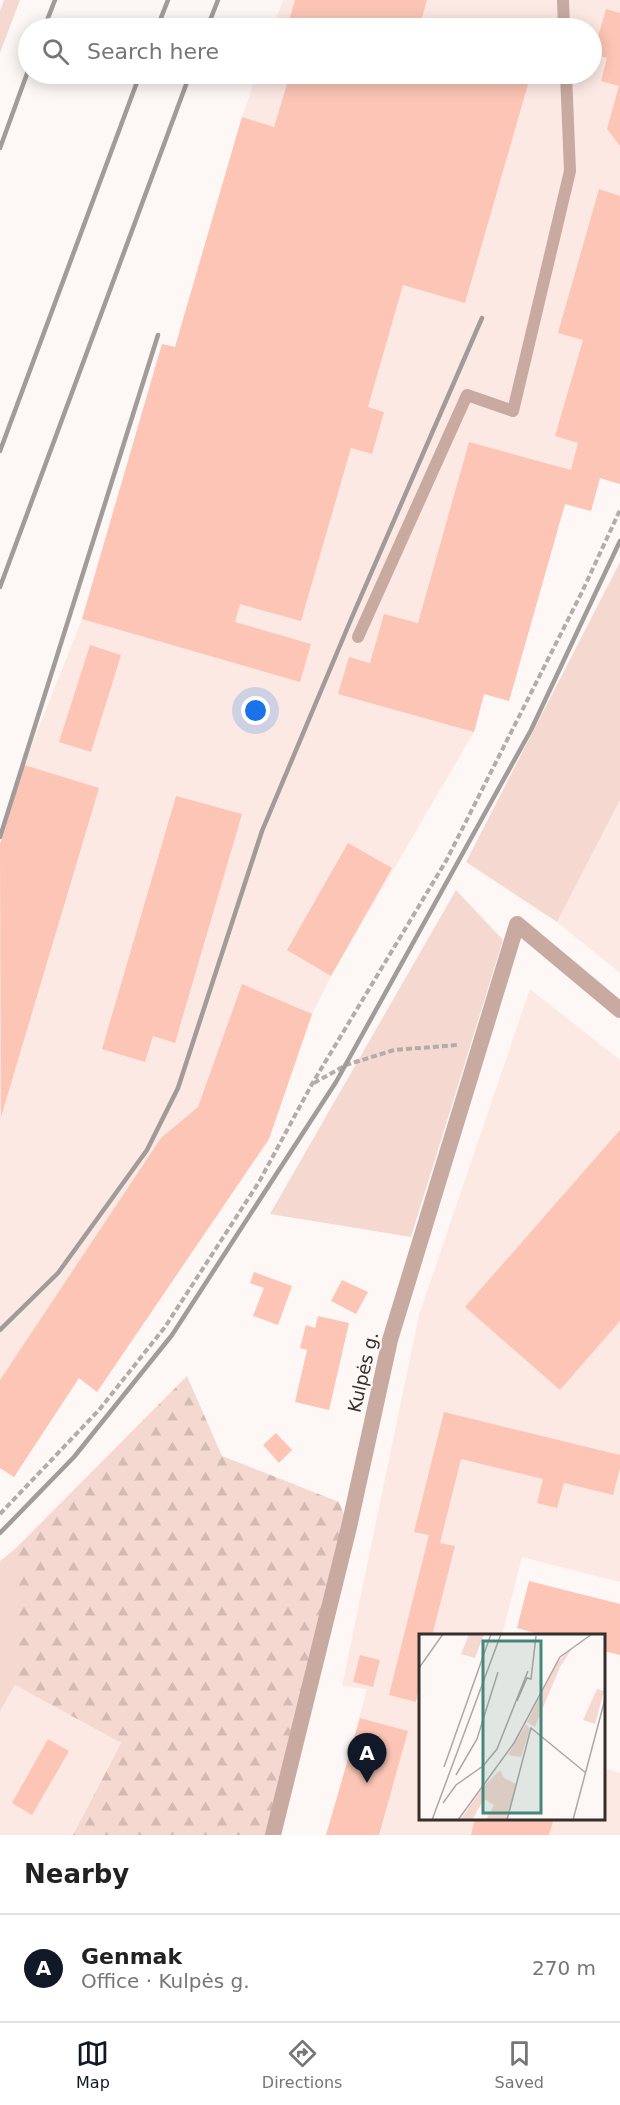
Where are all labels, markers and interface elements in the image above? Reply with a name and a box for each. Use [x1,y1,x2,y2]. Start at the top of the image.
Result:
search box [18,18,602,84]
icon: search [39,35,72,68]
text: Search here [87,39,219,64]
your location [241,696,270,725]
street label: Kulpės g. [344,1330,382,1414]
inset map [419,1634,605,1820]
pin: A [348,1734,386,1783]
text: Nearby [24,1859,129,1889]
text: Genmak [81,1944,182,1969]
text: A [36,1956,51,1980]
text: 270 m [532,1956,596,1980]
text: Office · Kulpės g. [81,1969,250,1993]
tab: Map [76,2037,110,2092]
tab: Directions [262,2037,342,2092]
tab: Saved [495,2037,544,2092]

